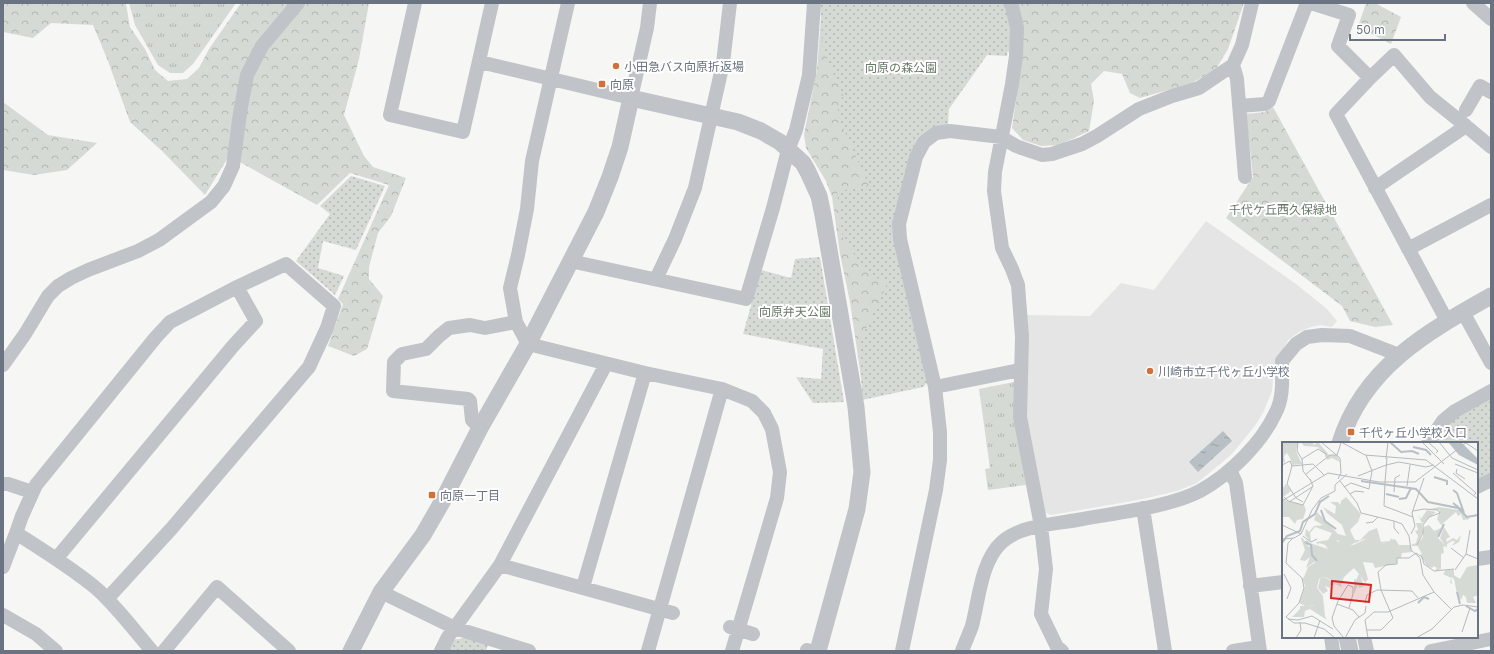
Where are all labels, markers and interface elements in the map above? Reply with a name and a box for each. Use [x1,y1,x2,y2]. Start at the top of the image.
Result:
scale bar [1350,16,1445,42]
text: 50 m [1356,22,1385,37]
place label: 小田急バス向原折返場 [624,59,744,74]
park label: 向原の森公園 [865,60,937,75]
marker: 小田急バス向原折返場 [611,61,621,71]
place label: 向原 [610,77,634,92]
marker: 向原 [597,79,607,89]
park label: 千代ケ丘西久保緑地 [1229,202,1337,217]
park label: 向原弁天公園 [759,304,831,319]
place label: 川崎市立千代ヶ丘小学校 [1158,364,1290,379]
marker: 川崎市立千代ヶ丘小学校 [1145,366,1155,376]
place label: 千代ヶ丘小学校入口 [1359,425,1467,440]
marker: 千代ヶ丘小学校入口 [1346,427,1356,437]
inset map [1282,442,1478,638]
place label: 向原一丁目 [440,488,500,503]
marker: 向原一丁目 [427,490,437,500]

